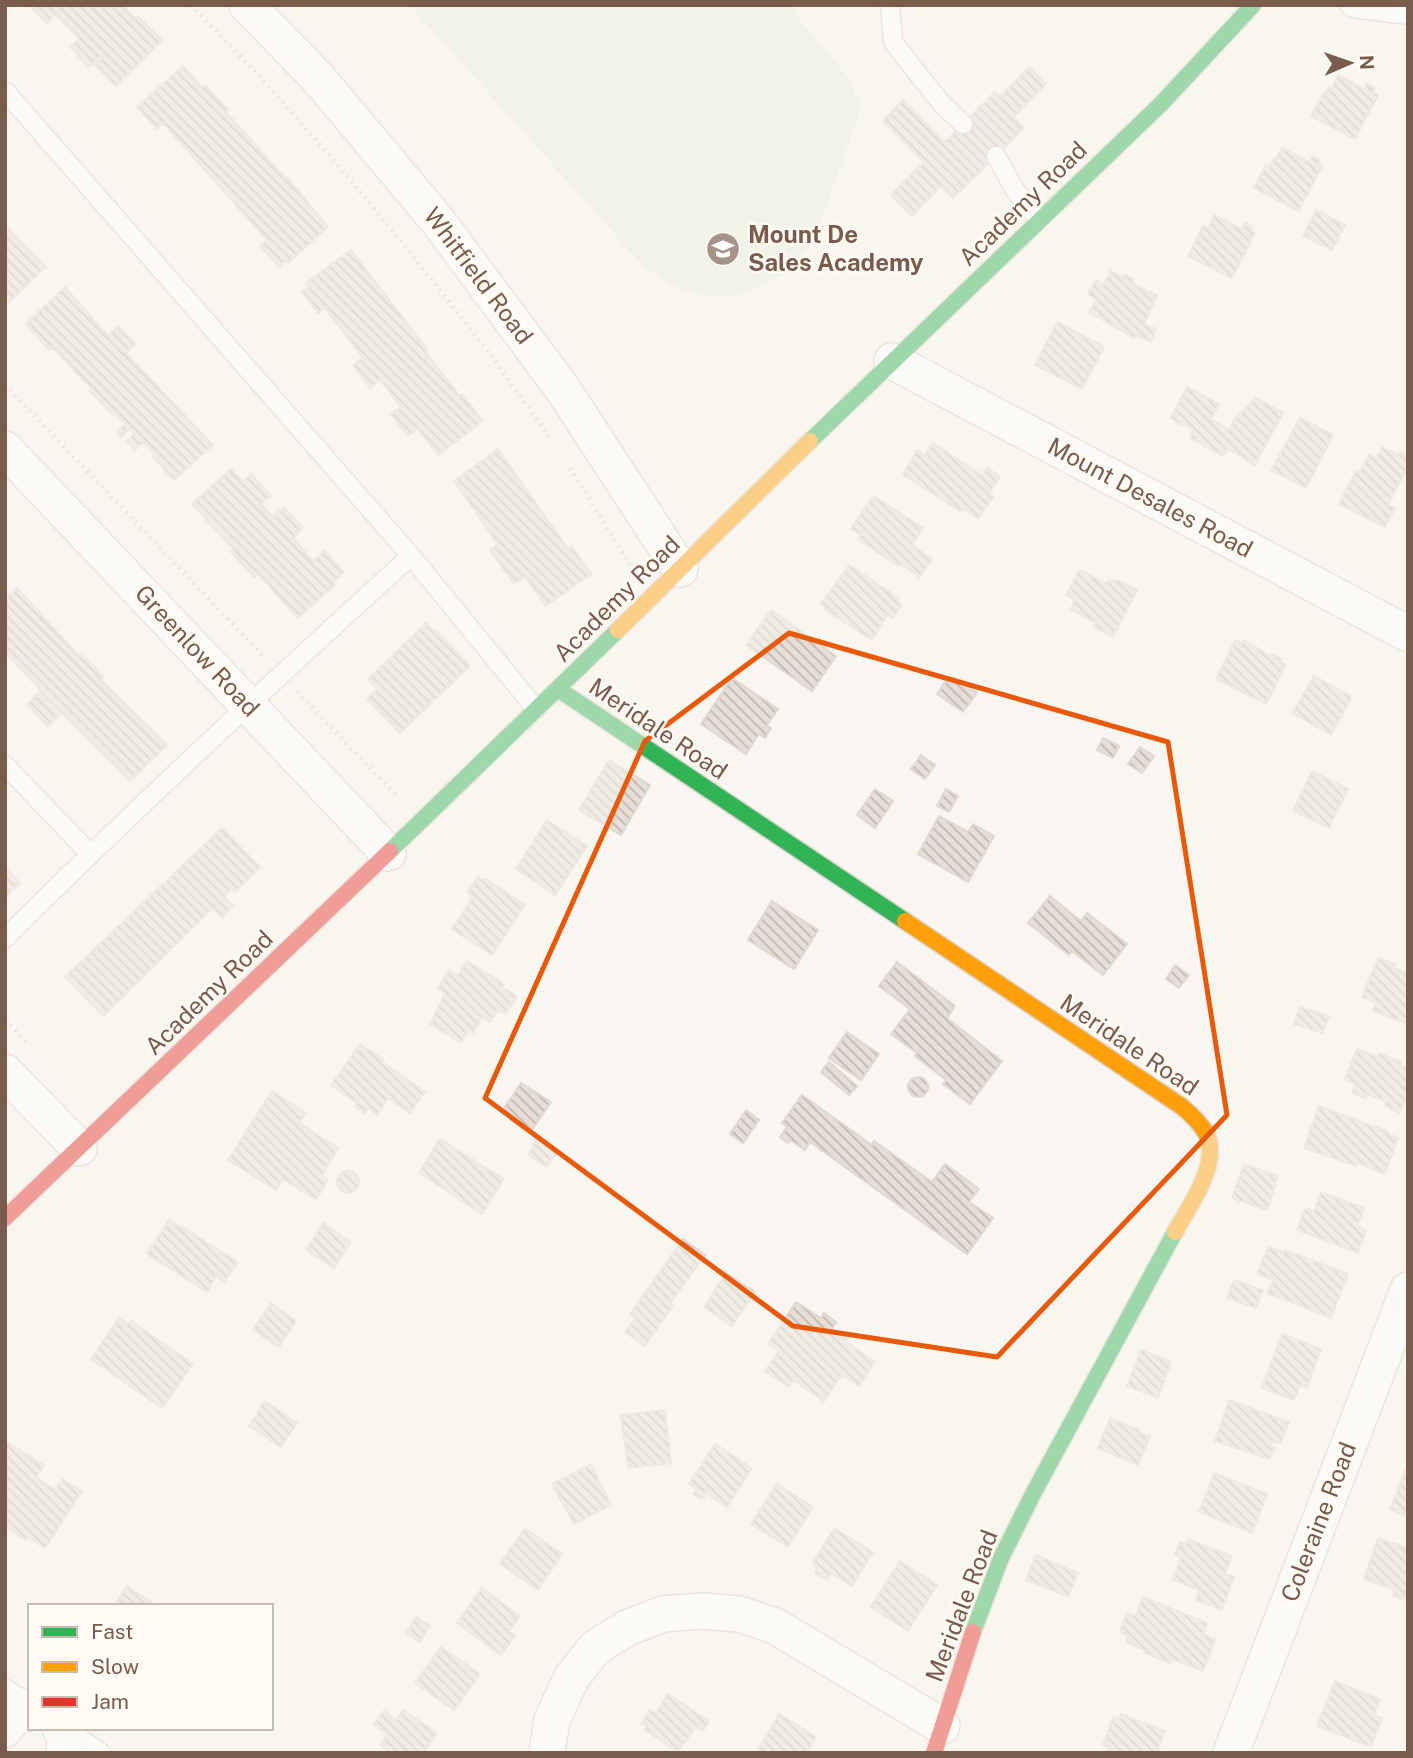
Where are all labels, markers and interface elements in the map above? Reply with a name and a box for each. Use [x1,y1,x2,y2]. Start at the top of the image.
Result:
north arrow [1315,28,1385,98]
text: N [1356,55,1378,70]
street label: Academy Road [953,135,1092,271]
street label: Whitfield Road [418,202,539,349]
place label: Mount De Sales Academy [748,220,924,276]
school or university icon: Mount De Sales Academy [704,230,742,268]
street label: Mount Desales Road [1043,431,1258,563]
street label: Academy Road [547,529,685,667]
street label: Greenlow Road [130,579,266,722]
street label: Meridale Road [584,672,733,785]
street label: Academy Road [139,924,278,1060]
street label: Meridale Road [1055,988,1204,1101]
street label: Coleraine Road [1275,1438,1361,1605]
street label: Meridale Road [919,1526,1003,1686]
legend [28,1604,273,1730]
text: Fast [91,1619,133,1644]
text: Slow [91,1654,139,1679]
text: Jam [91,1689,129,1714]

